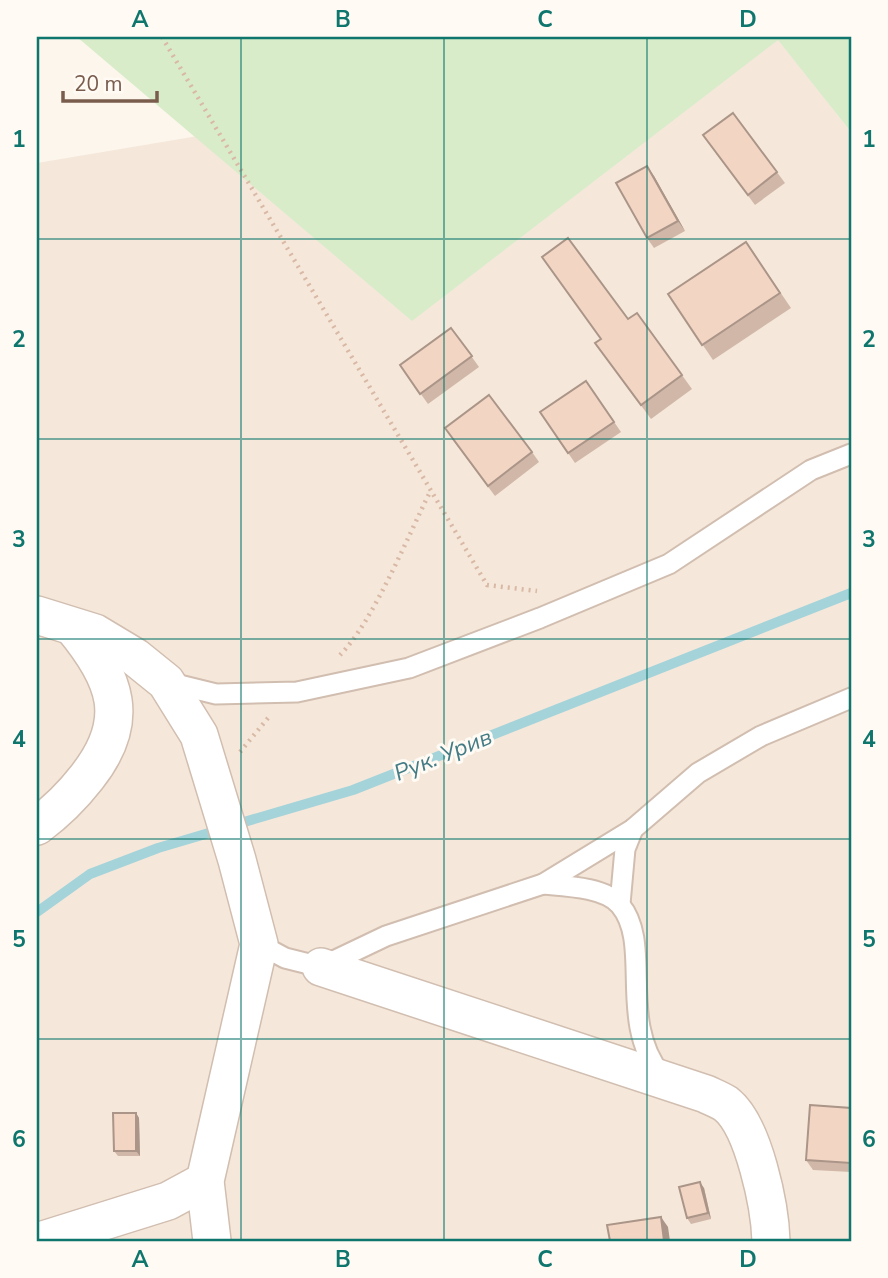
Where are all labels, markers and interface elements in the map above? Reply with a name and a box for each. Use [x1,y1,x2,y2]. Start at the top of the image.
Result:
text: A [131,4,149,35]
text: B [335,4,351,35]
text: C [537,4,553,35]
text: D [739,4,757,35]
scale bar [63,60,158,104]
text: 20 m [74,70,123,98]
text: 1 [12,124,26,155]
text: 1 [862,124,876,155]
text: 2 [12,324,26,355]
text: 2 [862,324,876,355]
text: 3 [12,524,26,555]
text: 3 [862,524,876,555]
water label: Рук. Урив [389,721,497,789]
text: 4 [12,724,26,755]
text: 4 [862,724,876,755]
text: 5 [12,924,26,955]
text: 5 [862,924,876,955]
text: 6 [12,1124,26,1155]
text: 6 [862,1124,876,1155]
text: A [131,1244,149,1275]
text: B [335,1244,351,1275]
text: C [537,1244,553,1275]
text: D [739,1244,757,1275]

